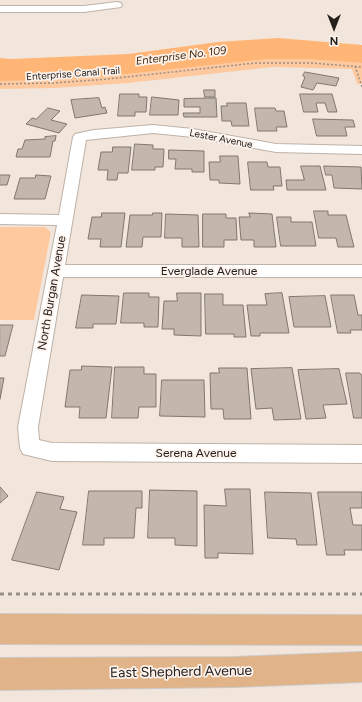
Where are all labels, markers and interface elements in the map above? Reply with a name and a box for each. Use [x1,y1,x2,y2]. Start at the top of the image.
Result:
north arrow [314,8,354,48]
text: N [330,34,338,47]
water label: Enterprise No. 109 [135,44,227,68]
street label: Enterprise Canal Trail [26,65,120,83]
street label: Lester Avenue [188,127,254,151]
street label: North Burgan Avenue [35,235,69,351]
street label: Everglade Avenue [161,264,257,278]
street label: Serena Avenue [156,446,236,460]
street label: East Shepherd Avenue [110,662,252,682]

